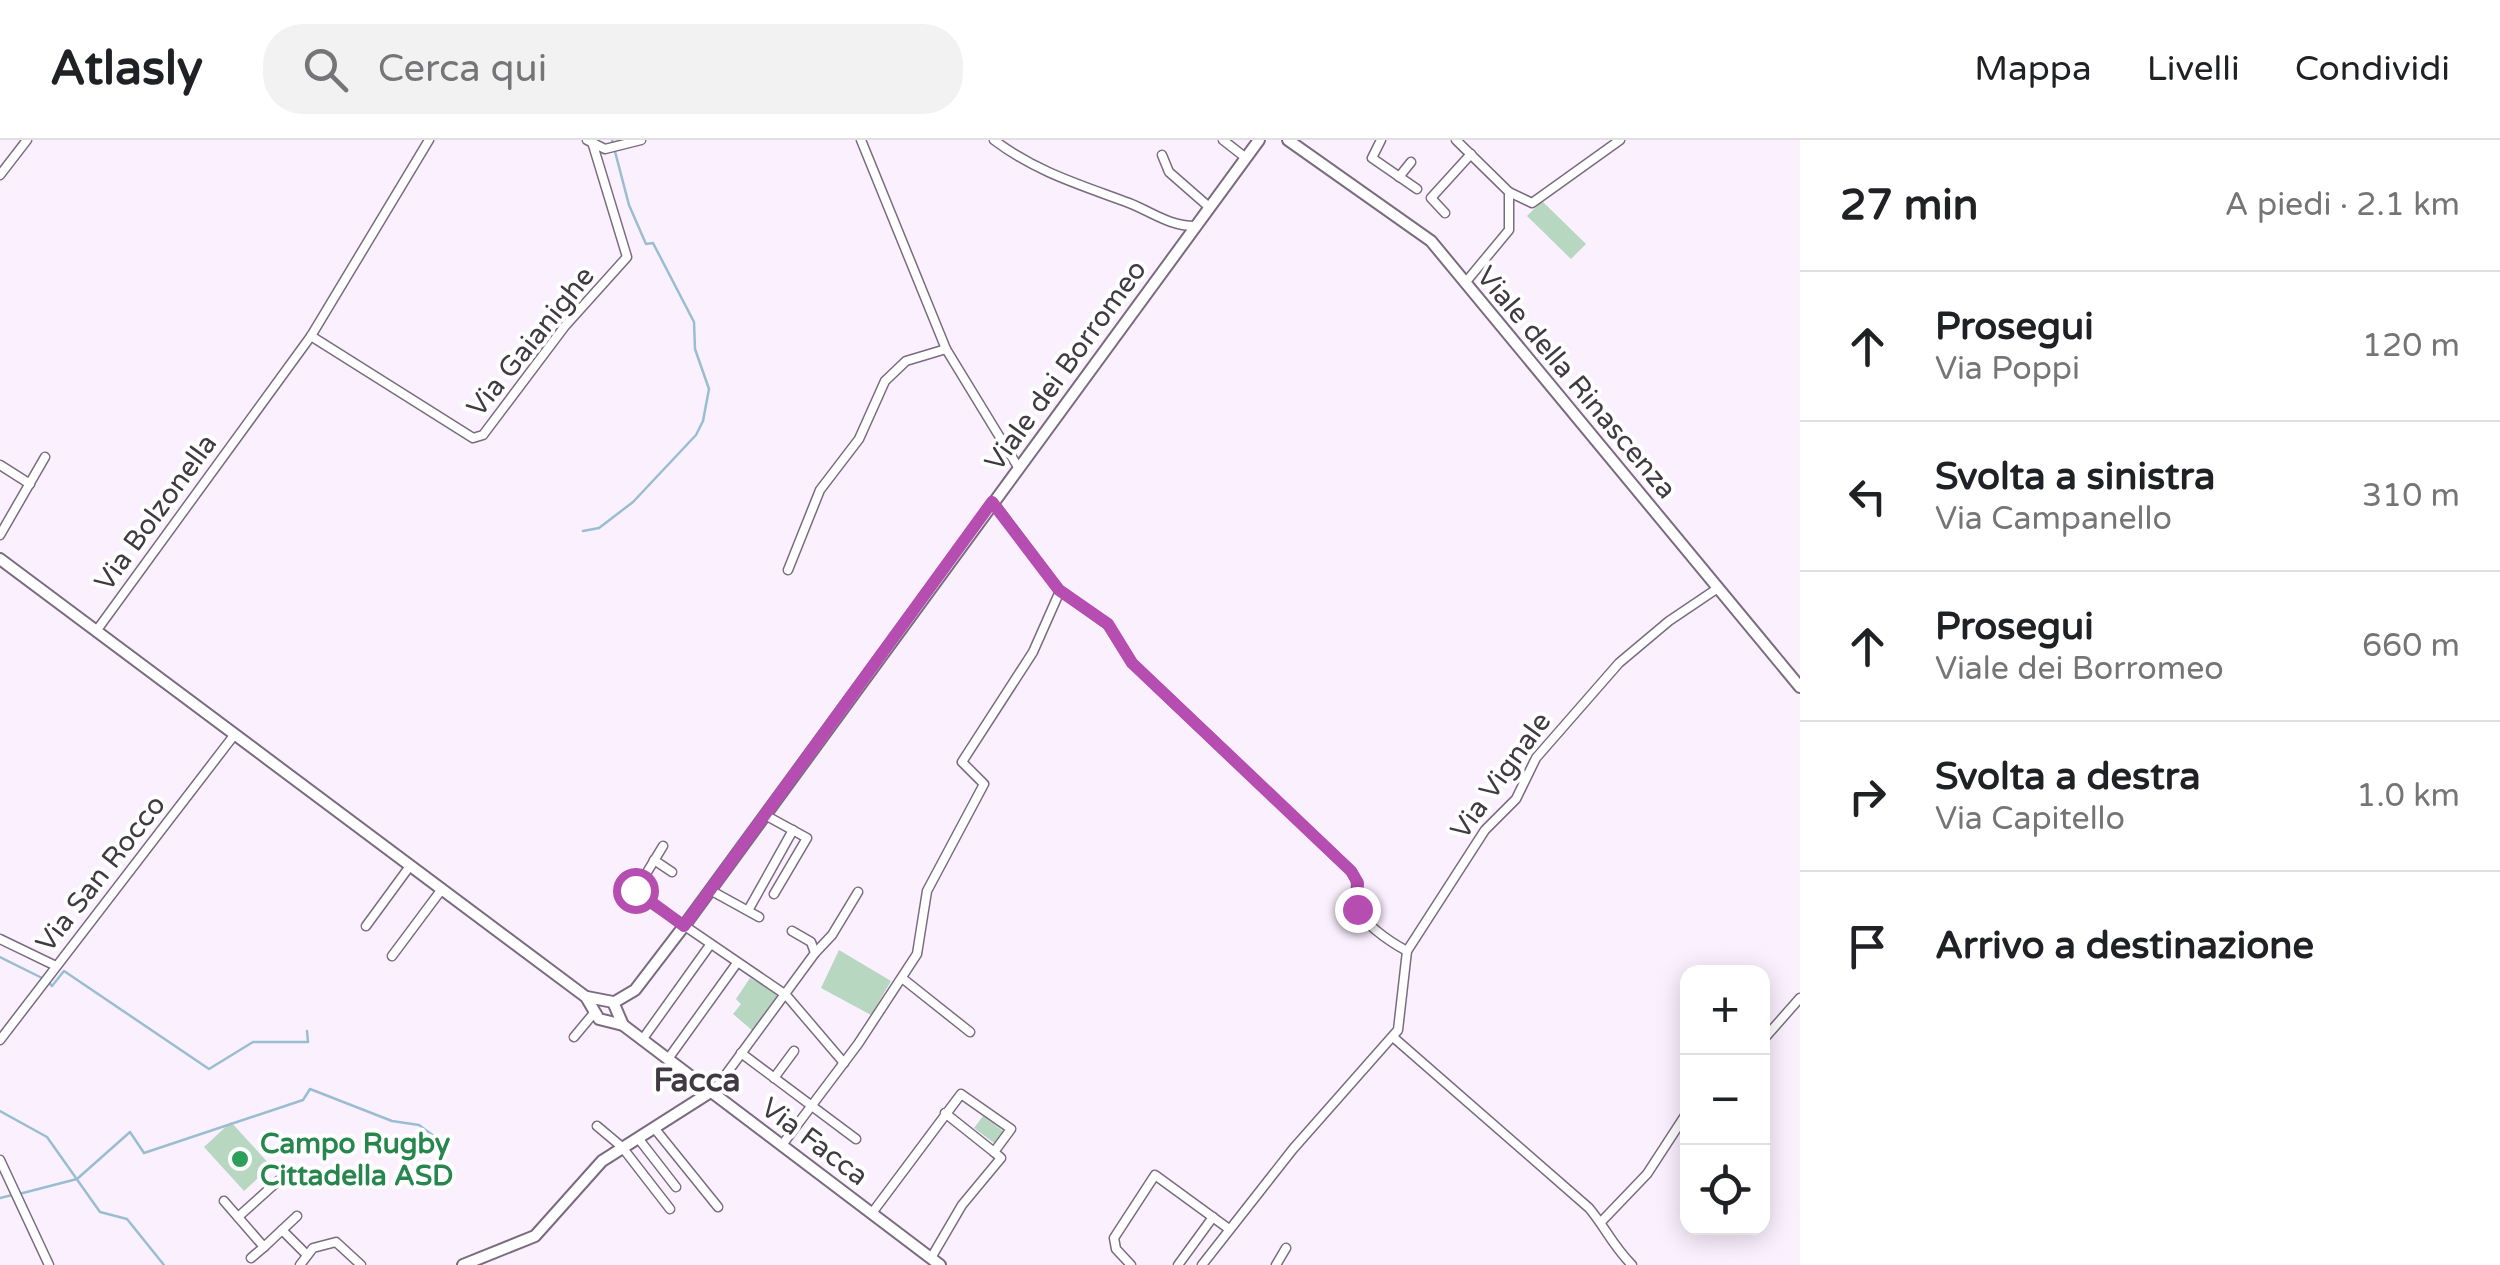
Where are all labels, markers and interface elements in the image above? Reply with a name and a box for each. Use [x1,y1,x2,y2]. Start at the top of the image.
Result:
search box [263,24,963,114]
text: Atlasly [50,40,203,98]
icon: search [298,42,353,97]
text: Cerca qui [378,46,547,92]
text: Mappa [1974,48,2092,90]
text: Livelli [2147,48,2240,90]
text: Condividi [2295,48,2450,90]
text: 27 min [1840,180,1978,231]
text: A piedi · 2.1 km [2225,186,2460,224]
street label: Viale dei Borromeo [978,253,1154,478]
street label: Via Gaianighe [460,260,602,424]
street label: Viale della Rinascenza [1469,260,1683,506]
text: Prosegui [1935,304,2094,350]
icon: ahead [1840,319,1895,374]
text: 120 m [2362,327,2460,365]
text: Via Poppi [1935,350,2080,388]
street label: Via Bolzonella [87,427,224,598]
text: Svolta a sinistra [1935,454,2215,500]
icon: left [1840,469,1895,524]
text: 310 m [2362,477,2460,515]
text: Via Campanello [1935,500,2172,538]
text: Prosegui [1935,604,2094,650]
icon: ahead [1840,619,1895,674]
text: 660 m [2362,627,2460,665]
text: Viale dei Borromeo [1935,650,2224,688]
street label: Via Vignale [1443,706,1558,846]
text: Svolta a destra [1935,754,2201,800]
icon: right [1840,769,1895,824]
text: 1.0 km [2356,777,2460,815]
street label: Via San Rocco [29,788,173,959]
text: Via Capitello [1935,800,2125,838]
route start [613,868,659,914]
route end [1335,887,1381,933]
icon: arrive [1840,919,1895,974]
text: Arrivo a destinazione [1935,923,2314,969]
map controls [1680,965,1770,1235]
button: + [1680,965,1770,1055]
button: − [1680,1055,1770,1145]
district label: Facca [654,1062,740,1100]
street label: Via Facca [754,1091,875,1193]
place label: Campo Rugby Cittadella ASD [260,1127,453,1193]
button: locate [1680,1145,1770,1235]
marker: Campo Rugby Cittadella ASD [229,1148,251,1170]

